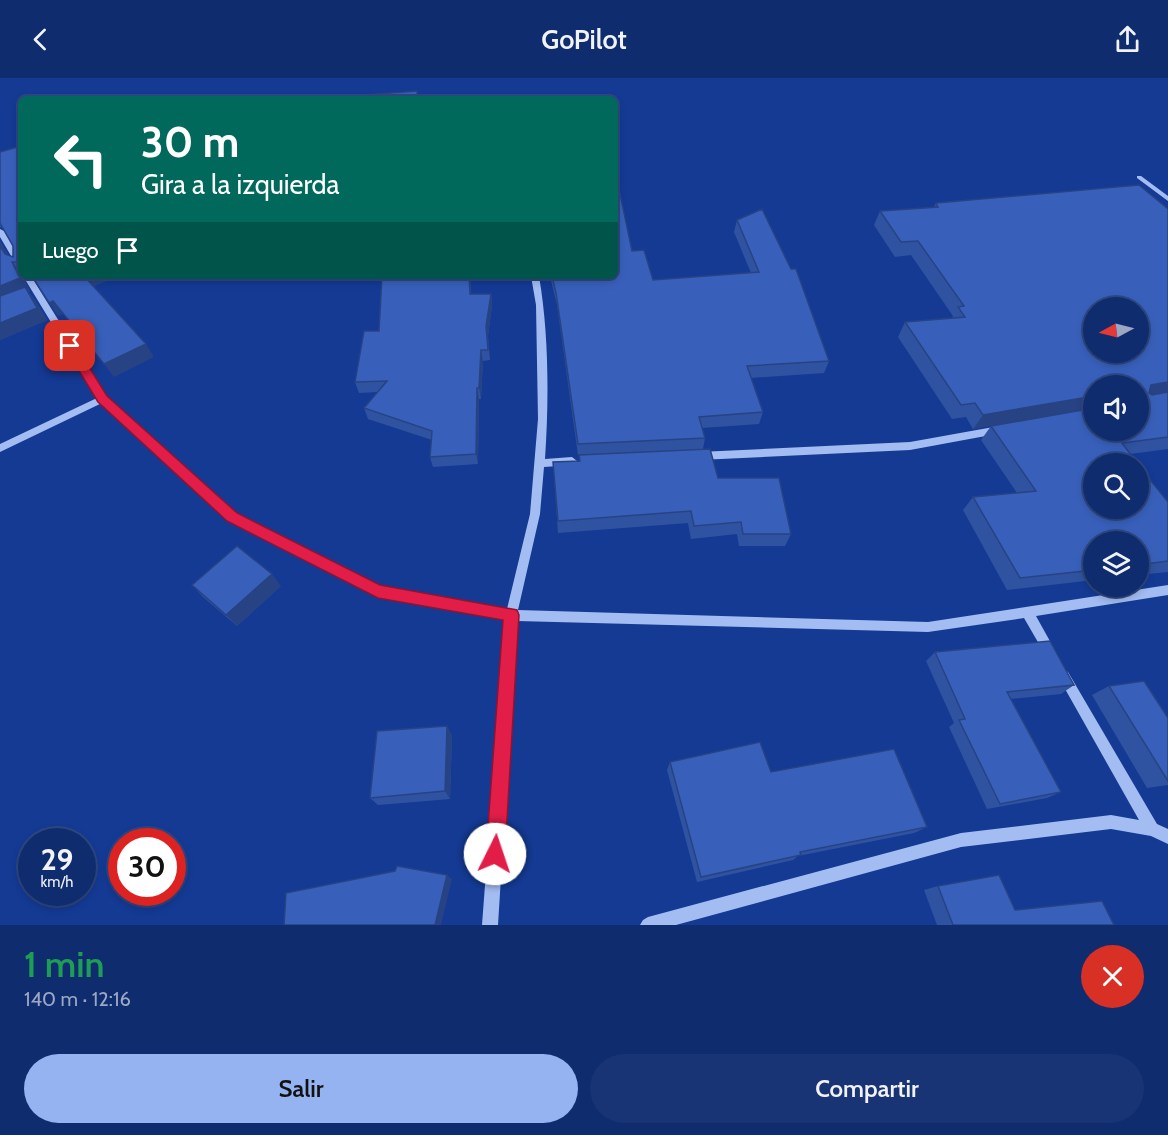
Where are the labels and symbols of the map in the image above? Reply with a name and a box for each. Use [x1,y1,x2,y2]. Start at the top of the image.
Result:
north arrow [1083,297,1149,363]
pin [44,320,95,371]
position arrow [463,822,527,886]
speed limit sign: 30 [108,828,186,906]

